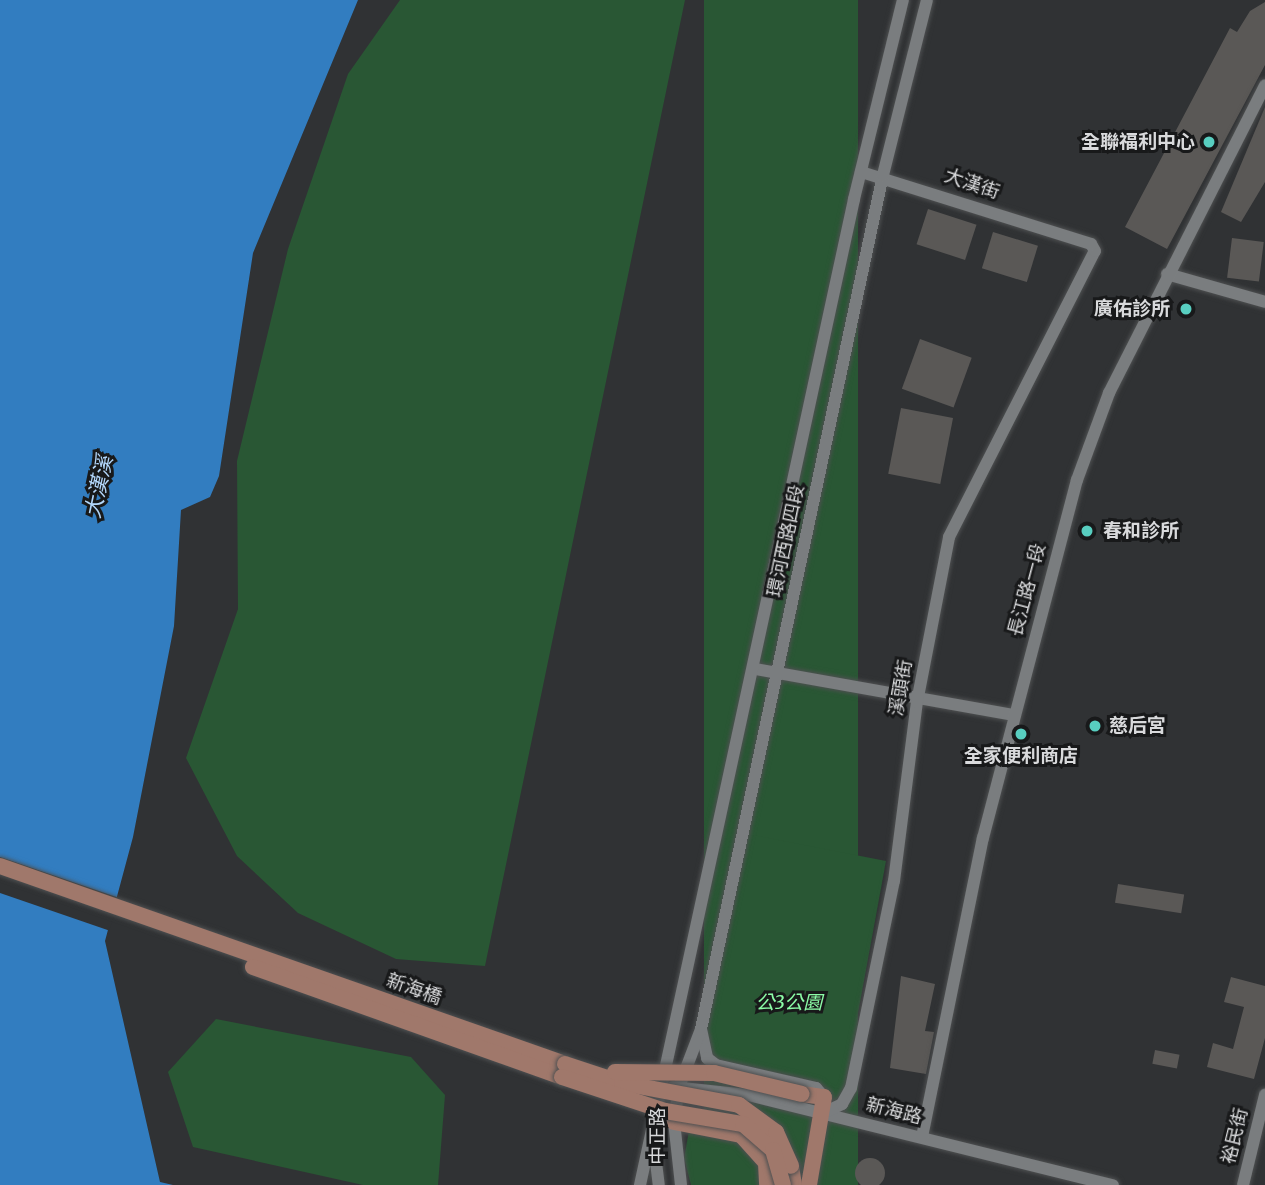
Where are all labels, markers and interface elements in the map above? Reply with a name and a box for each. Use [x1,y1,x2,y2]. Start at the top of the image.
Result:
place label: 全聯福利中心 [1081,131,1195,153]
marker: 全聯福利中心 [1201,134,1217,150]
street label: 大漢街 [941,164,1003,204]
place label: 廣佑診所 [1094,298,1170,320]
marker: 廣佑診所 [1176,299,1196,319]
water label: 大漢溪 [80,454,118,520]
street label: 環河西路四段 [763,483,809,599]
place label: 春和診所 [1103,520,1179,542]
marker: 春和診所 [1077,521,1097,541]
street label: 長江路一段 [1004,541,1050,639]
street label: 溪頭街 [885,658,917,718]
place label: 慈后宮 [1109,715,1166,737]
marker: 慈后宮 [1087,718,1103,734]
marker: 全家便利商店 [1013,726,1029,742]
place label: 全家便利商店 [964,745,1078,767]
street label: 新海橋 [383,969,445,1009]
park label: 公3公園 [756,992,822,1014]
street label: 新海路 [864,1093,924,1129]
street label: 裕民街 [1217,1106,1253,1166]
street label: 中正路 [647,1108,669,1164]

